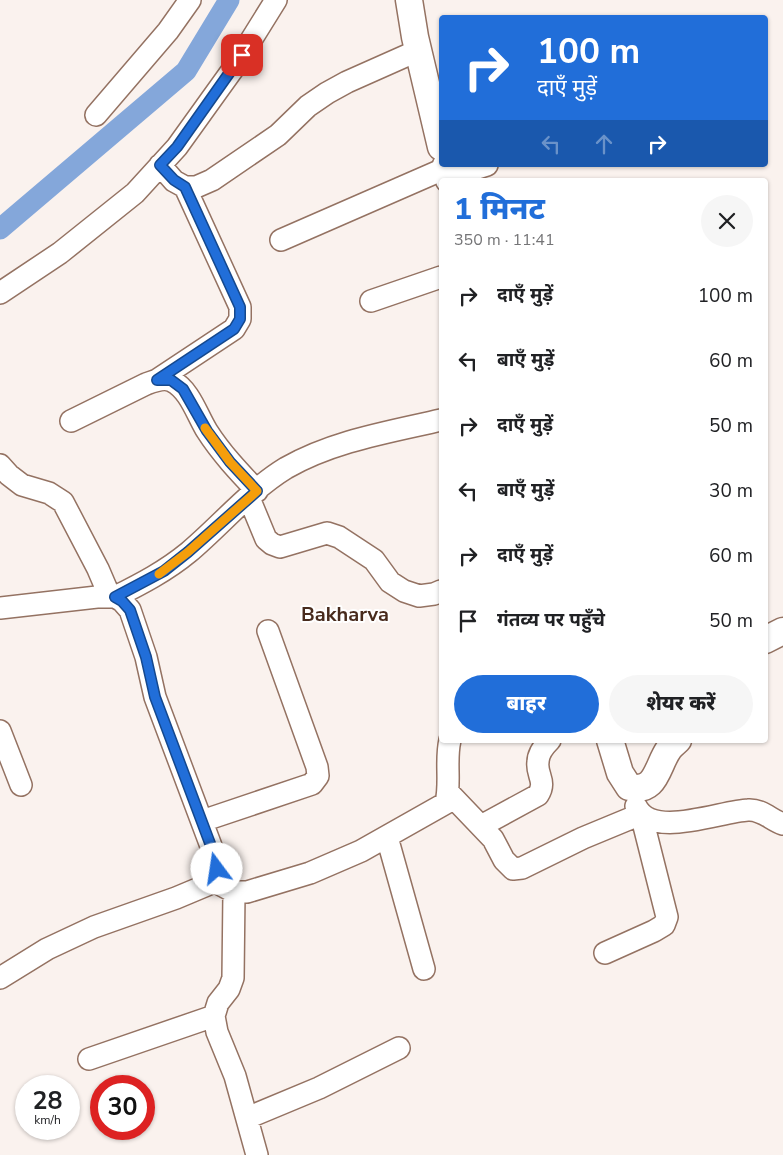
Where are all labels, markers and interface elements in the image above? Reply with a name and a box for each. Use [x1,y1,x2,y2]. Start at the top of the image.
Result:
text: 100 m [537,28,640,75]
pin [221,34,263,76]
icon: right [454,35,519,100]
icon: arrive [228,41,256,69]
text: दाएँ मुड़ें [537,73,597,103]
icon: left [537,130,565,158]
icon: ahead [590,130,618,158]
icon: right [643,130,671,158]
text: 1 मिनट [454,189,545,230]
button: close [701,195,753,247]
text: 350 m · 11:41 [454,229,555,251]
icon: right [454,282,482,310]
text: दाएँ मुड़ें [497,282,553,308]
text: 100 m [698,283,753,309]
icon: left [454,347,482,375]
text: बाएँ मुड़ें [497,347,554,373]
text: 60 m [709,348,753,374]
icon: right [454,412,482,440]
text: दाएँ मुड़ें [497,412,553,438]
text: 50 m [709,413,753,439]
icon: left [454,477,482,505]
text: बाएँ मुड़ें [497,477,554,503]
text: 30 m [709,478,753,504]
icon: right [454,542,482,570]
text: दाएँ मुड़ें [497,542,553,568]
text: 60 m [709,543,753,569]
district label: Bakharva [301,601,389,628]
icon: arrive [454,607,482,635]
text: गंतव्य पर पहुँचे [497,607,605,633]
text: 50 m [709,608,753,634]
button: बाहर [454,675,599,733]
button: शेयर करें [609,675,753,733]
position arrow [190,842,242,894]
speed limit sign: 30 [90,1075,155,1140]
text: 28 [32,1084,63,1118]
text: km/h [34,1112,61,1128]

